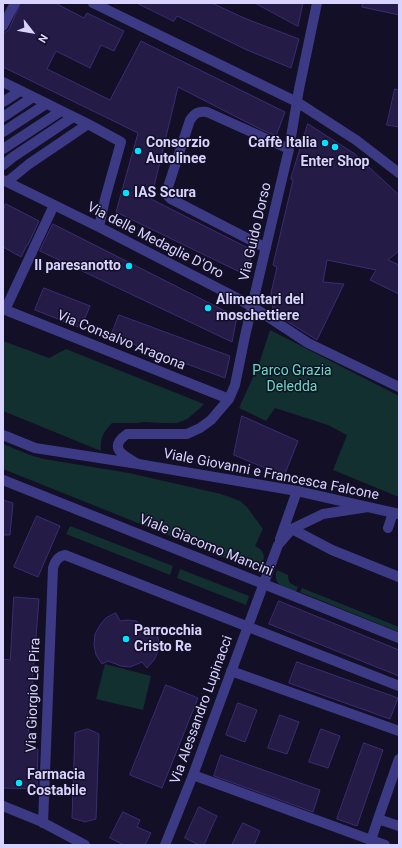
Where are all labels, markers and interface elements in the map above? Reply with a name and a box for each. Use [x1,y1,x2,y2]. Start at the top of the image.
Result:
north arrow [12,12,52,52]
text: N [35,32,50,45]
place label: Consorzio Autolinee [146,135,210,168]
place label: Caffè Italia [248,135,317,151]
marker: Caffè Italia [320,138,330,148]
marker: Enter Shop [330,142,340,152]
marker: Consorzio Autolinee [133,146,143,156]
place label: Enter Shop [301,154,369,170]
street label: Via Guido Dorso [237,181,275,283]
place label: IAS Scura [134,185,196,201]
marker: IAS Scura [121,188,131,198]
street label: Via delle Medaglie D'Oro [84,199,226,283]
place label: Il paresanotto [34,258,121,274]
marker: Il paresanotto [124,261,134,271]
place label: Alimentari del moschettiere [216,292,304,324]
marker: Alimentari del moschettiere [203,303,213,313]
street label: Via Consalvo Aragona [54,308,188,374]
park label: Parco Grazia Deledda [252,363,332,396]
street label: Viale Giovanni e Francesca Falcone [162,446,380,504]
street label: Viale Giacomo Mancini [136,511,276,581]
place label: Parrocchia Cristo Re [134,623,202,656]
street label: Via Alessandro Lupinacci [167,633,237,787]
marker: Parrocchia Cristo Re [121,634,131,644]
street label: Via Giorgio La Pira [24,637,44,753]
place label: Farmacia Costabile [27,767,86,800]
marker: Farmacia Costabile [14,778,24,788]

